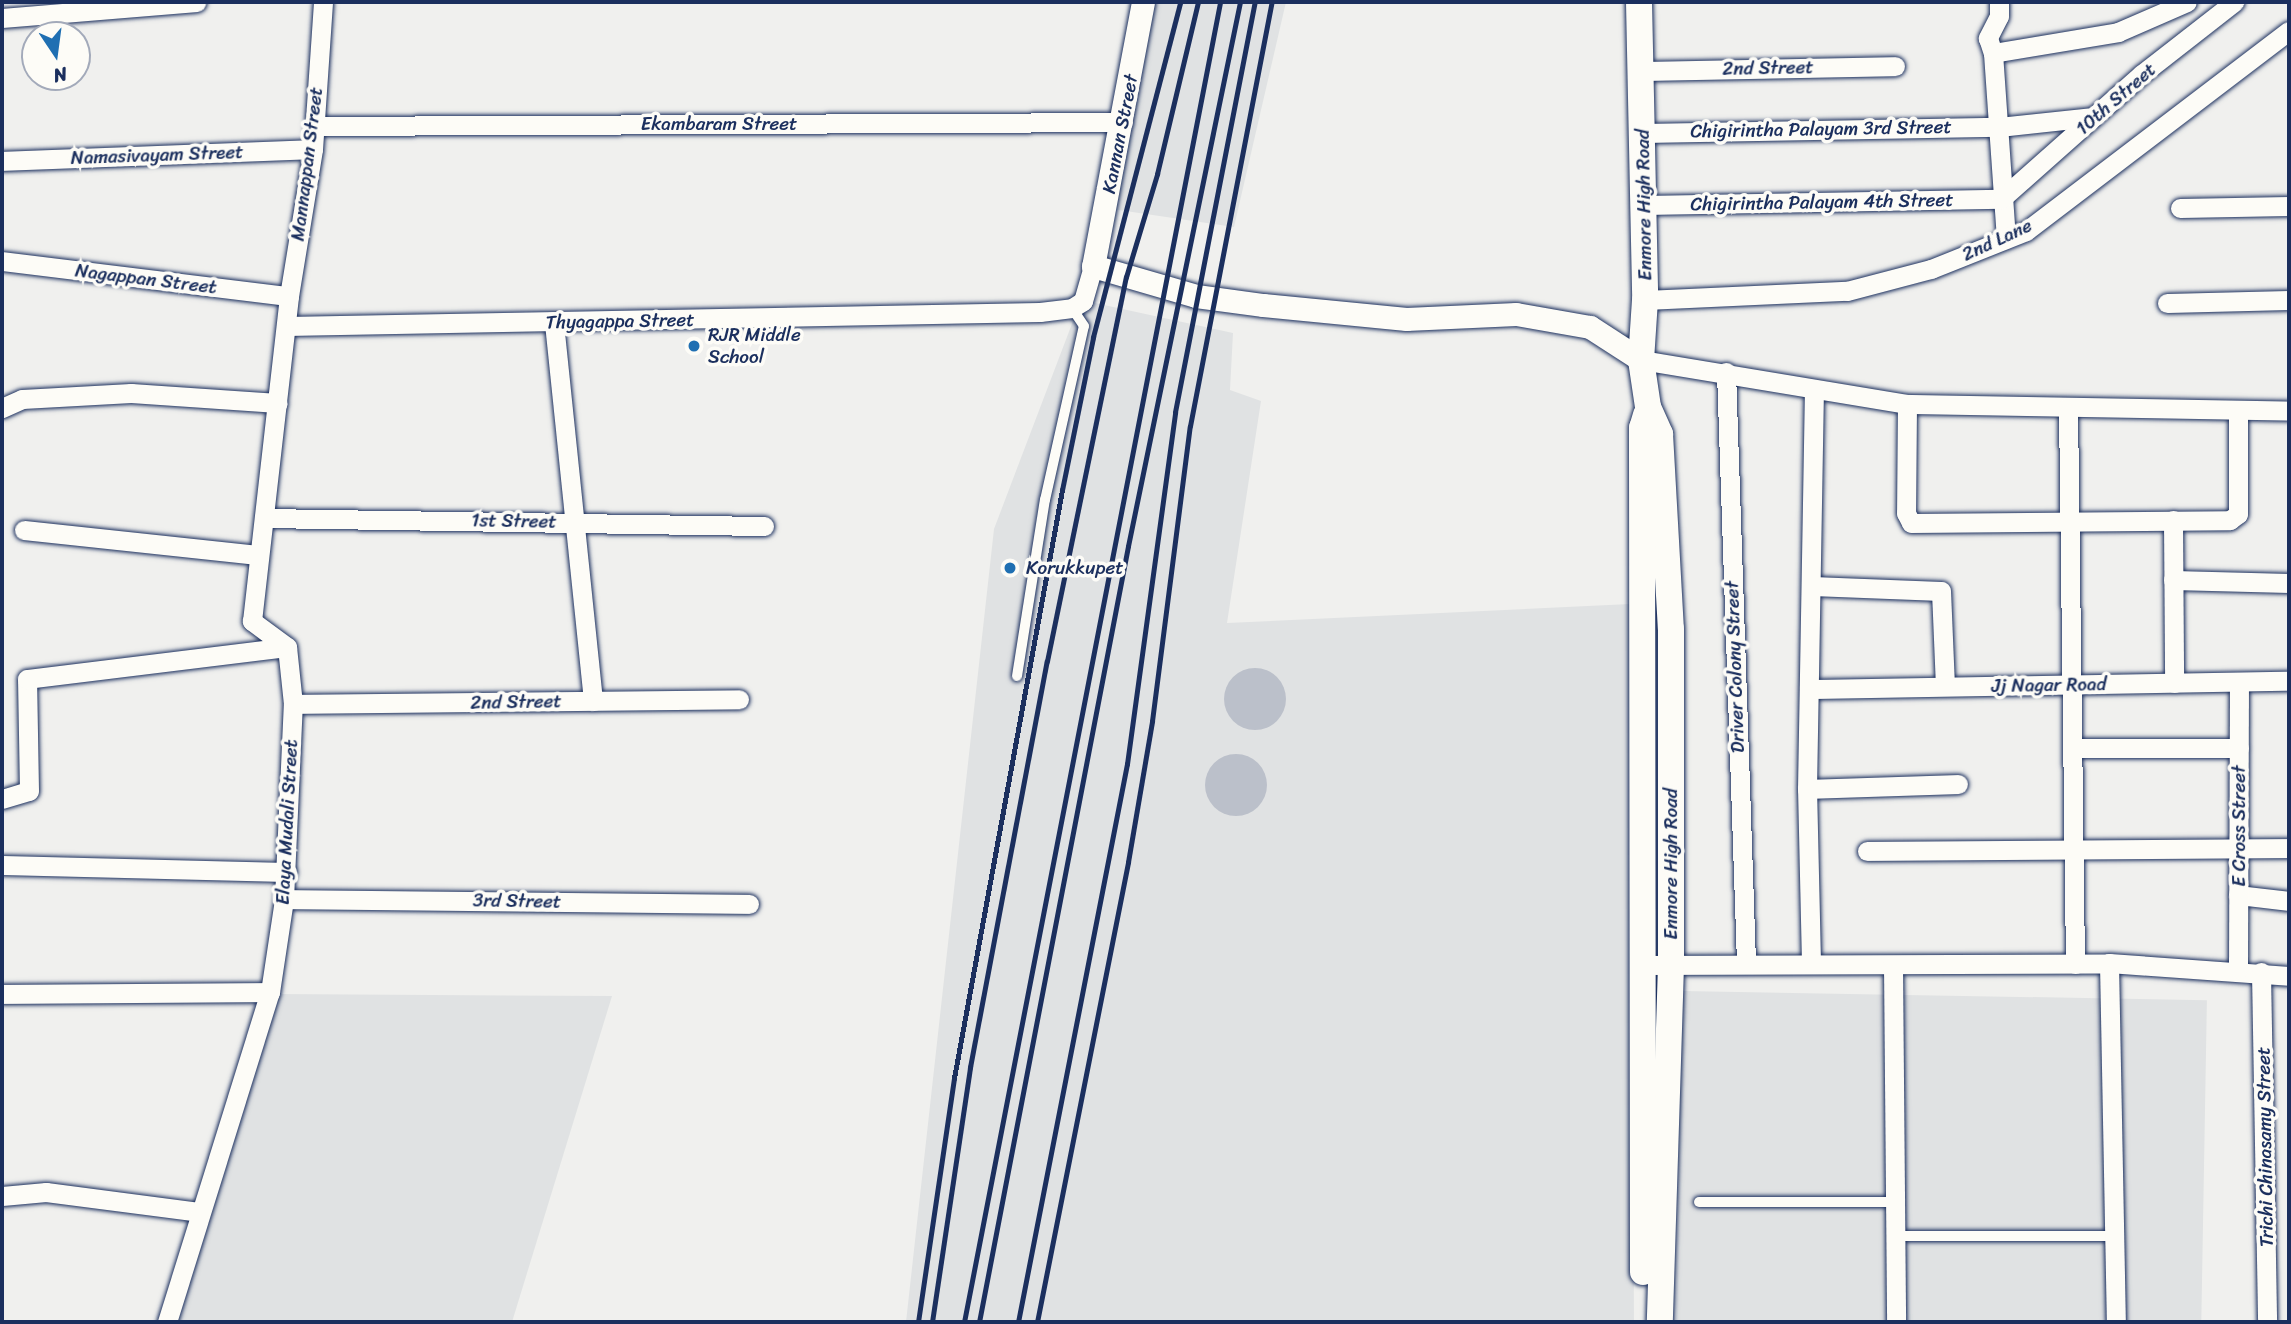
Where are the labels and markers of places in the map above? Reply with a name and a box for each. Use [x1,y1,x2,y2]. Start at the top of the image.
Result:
place label: RJR Middle School [708,324,801,368]
marker: RJR Middle School [686,338,702,354]
place label: Korukkupet [1026,557,1124,579]
marker: Korukkupet [1000,558,1020,578]

